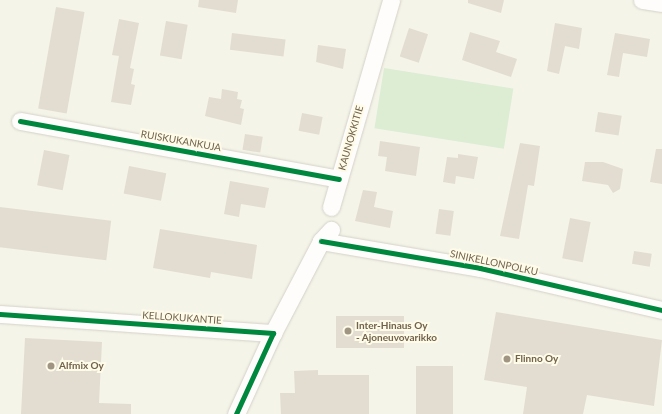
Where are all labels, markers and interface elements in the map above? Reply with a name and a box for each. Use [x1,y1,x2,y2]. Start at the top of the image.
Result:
street label: KAUNOKKITIE [336,104,366,172]
street label: RUISKUKANKUJA [140,128,222,154]
street label: SINIKELLONPOLKU [449,248,539,278]
street label: KELLOKUKANTIE [142,309,222,327]
place label: Inter-Hinaus Oy - Ajoneuvovarikko [356,319,437,342]
marker: Inter-Hinaus Oy - Ajoneuvovarikko [343,326,353,336]
place label: Flinno Oy [515,353,558,365]
marker: Flinno Oy [502,354,512,364]
place label: Alfmix Oy [59,360,104,372]
marker: Alfmix Oy [46,361,56,371]

